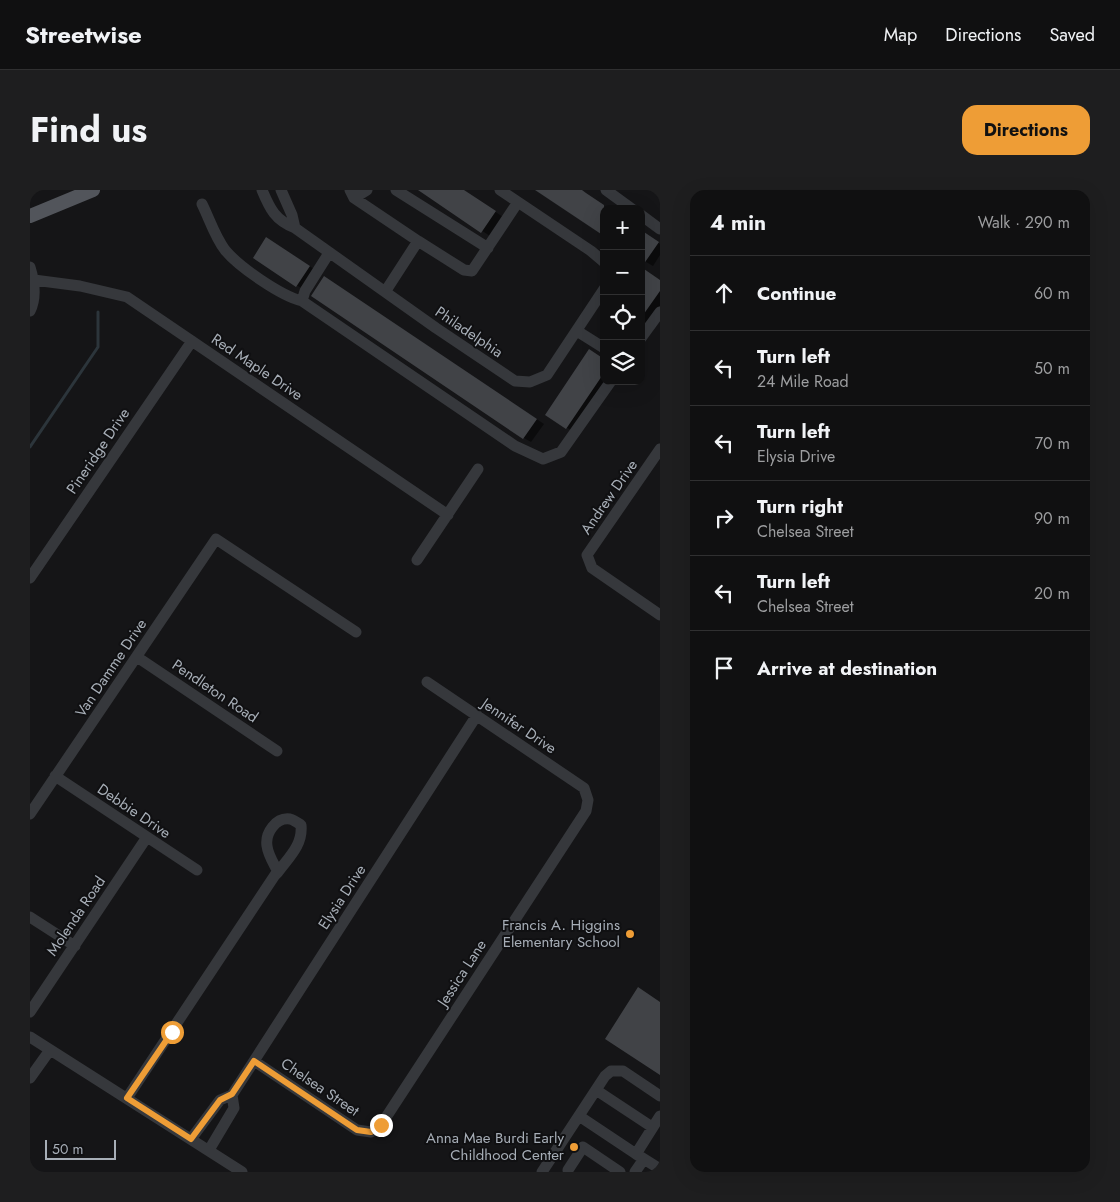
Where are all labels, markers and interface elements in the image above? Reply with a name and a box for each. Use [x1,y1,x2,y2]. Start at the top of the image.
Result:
text: Streetwise [25,17,142,52]
text: Map [884,22,917,48]
text: Directions [945,22,1021,48]
text: Saved [1049,22,1095,48]
text: Find us [30,105,147,155]
button: Directions [962,105,1090,155]
map controls [600,205,645,385]
button: + [600,205,645,250]
text: 4 min [710,208,766,238]
text: Walk · 290 m [978,211,1070,234]
button: − [600,250,645,295]
icon: ahead [710,279,738,307]
text: Continue [757,280,836,307]
text: 60 m [1034,282,1070,305]
button: locate [600,295,645,340]
street label: Philadelphia [431,301,507,363]
street label: Red Maple Drive [207,328,307,406]
button: layers [600,340,645,385]
text: Turn left [757,343,830,370]
icon: left [710,354,738,382]
text: 50 m [1034,357,1070,380]
text: 24 Mile Road [757,370,849,393]
street label: Pineridge Drive [61,403,135,498]
text: Turn left [757,418,830,445]
icon: left [710,429,738,457]
text: 70 m [1035,432,1070,455]
text: Elysia Drive [757,445,835,468]
street label: Andrew Drive [575,455,643,539]
text: Turn right [757,493,843,520]
icon: right [710,504,738,532]
text: 90 m [1034,507,1070,530]
text: Chelsea Street [757,520,854,543]
text: Turn left [757,568,830,595]
icon: left [710,579,738,607]
text: 20 m [1034,582,1070,605]
text: Chelsea Street [757,595,854,618]
street label: Van Damme Drive [70,614,152,722]
street label: Pendleton Road [168,654,262,728]
icon: arrive [710,654,738,682]
text: Arrive at destination [757,655,937,682]
street label: Jennifer Drive [476,692,561,759]
street label: Debbie Drive [93,778,175,844]
street label: Elysia Drive [313,860,371,934]
street label: Molenda Road [41,872,111,960]
place label: Francis A. Higgins Elementary School [502,914,620,953]
marker: Francis A. Higgins Elementary School [624,928,636,940]
street label: Jessica Lane [431,935,492,1012]
route start [161,1021,184,1044]
street label: Chelsea Street [276,1053,364,1122]
route end [370,1114,393,1137]
place label: Anna Mae Burdi Early Childhood Center [426,1127,565,1166]
scale bar [45,1137,116,1160]
text: 50 m [52,1139,83,1159]
marker: Anna Mae Burdi Early Childhood Center [568,1141,580,1153]

